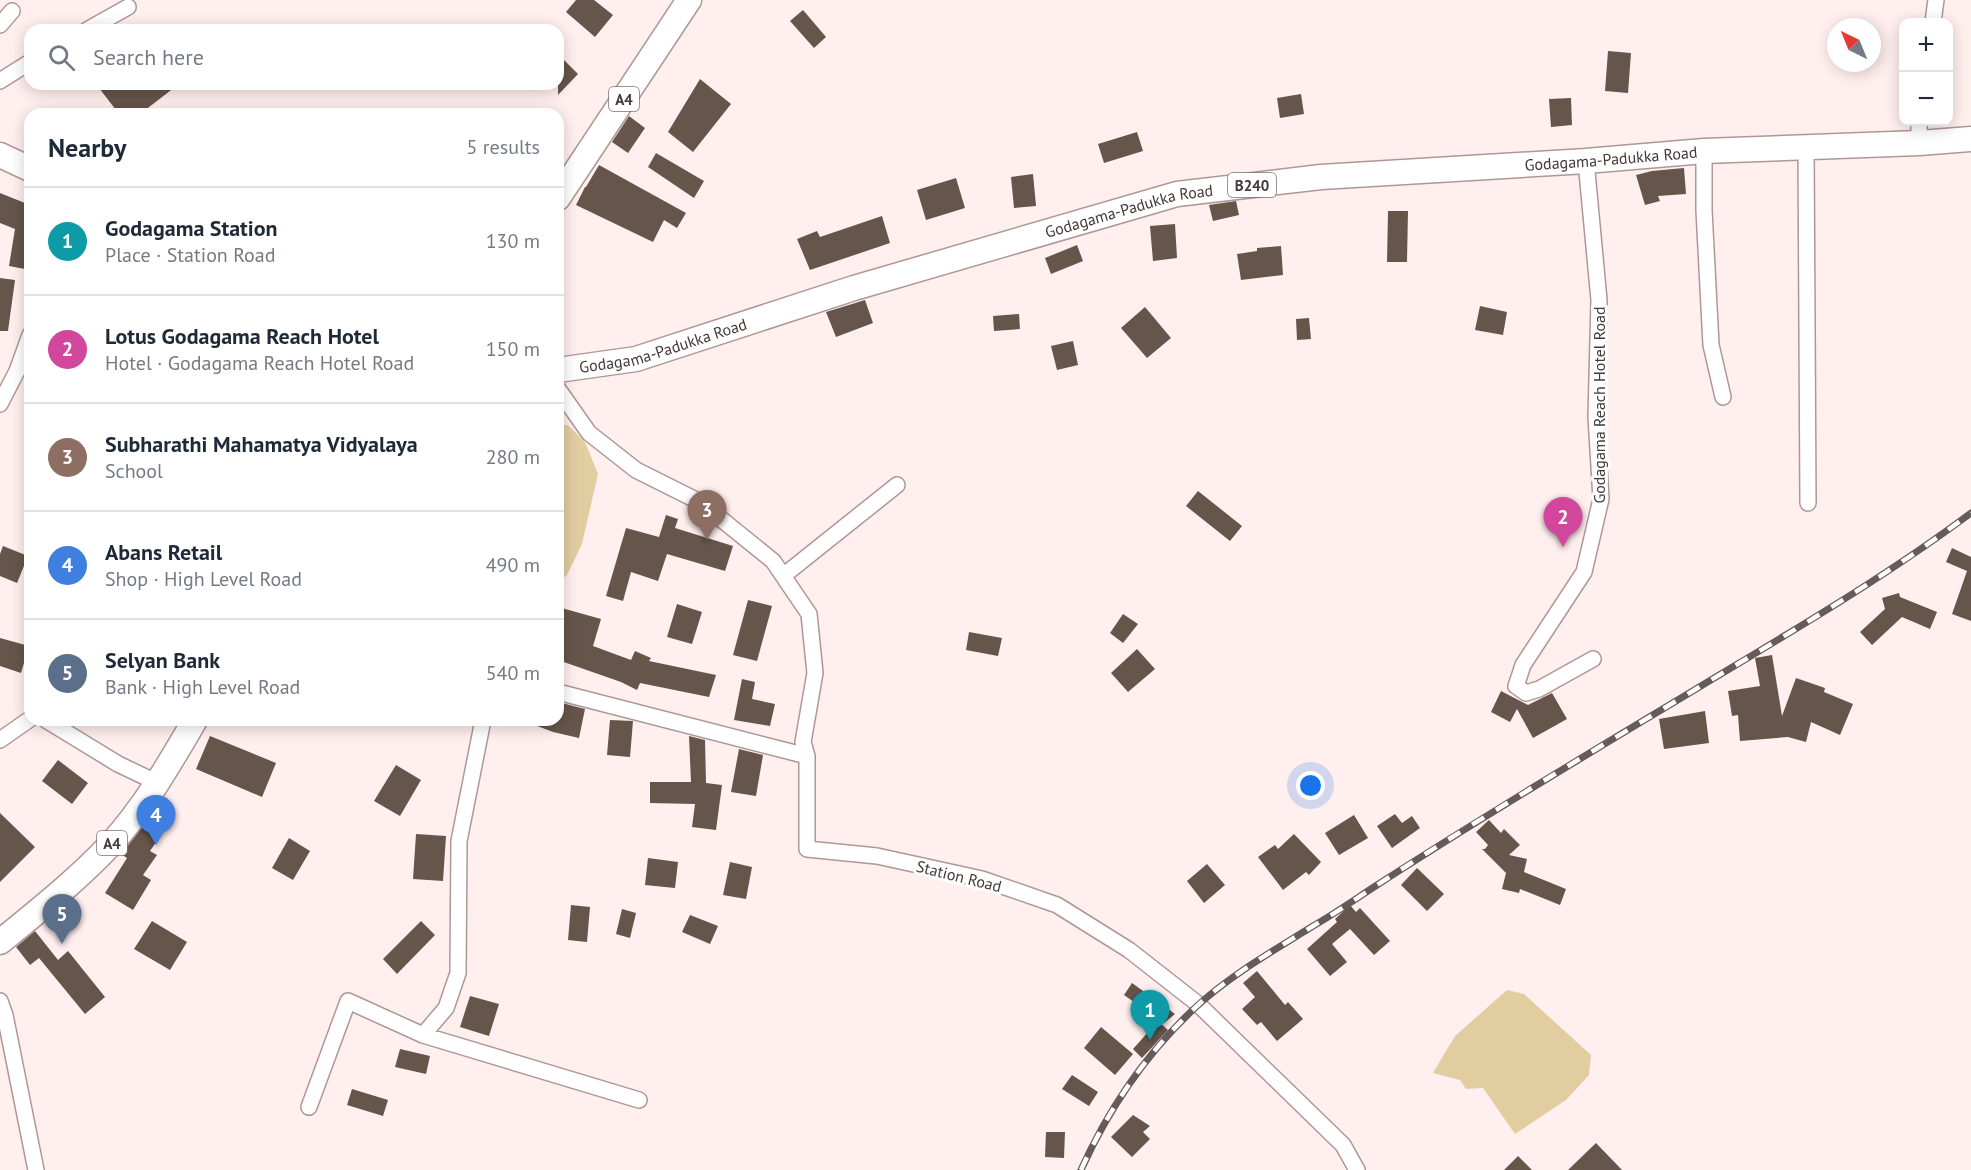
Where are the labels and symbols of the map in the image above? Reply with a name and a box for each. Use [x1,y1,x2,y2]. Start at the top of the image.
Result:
north arrow [1827,18,1881,72]
road number: A4 [609,87,639,111]
street label: Godagama-Padukka Road [1524,142,1698,175]
road number: B240 [1228,173,1276,197]
street label: Godagama-Padukka Road [1043,180,1214,242]
street label: Godagama Reach Hotel Road [1589,306,1609,504]
street label: Godagama-Padukka Road [578,314,749,377]
pin: 3 [688,490,726,540]
pin: 2 [1544,498,1582,547]
your location [1296,771,1325,800]
pin: 4 [136,796,176,845]
road number: A4 [97,831,127,855]
street label: Station Road [914,856,1004,896]
pin: 5 [42,894,82,944]
pin: 1 [1130,990,1170,1040]

